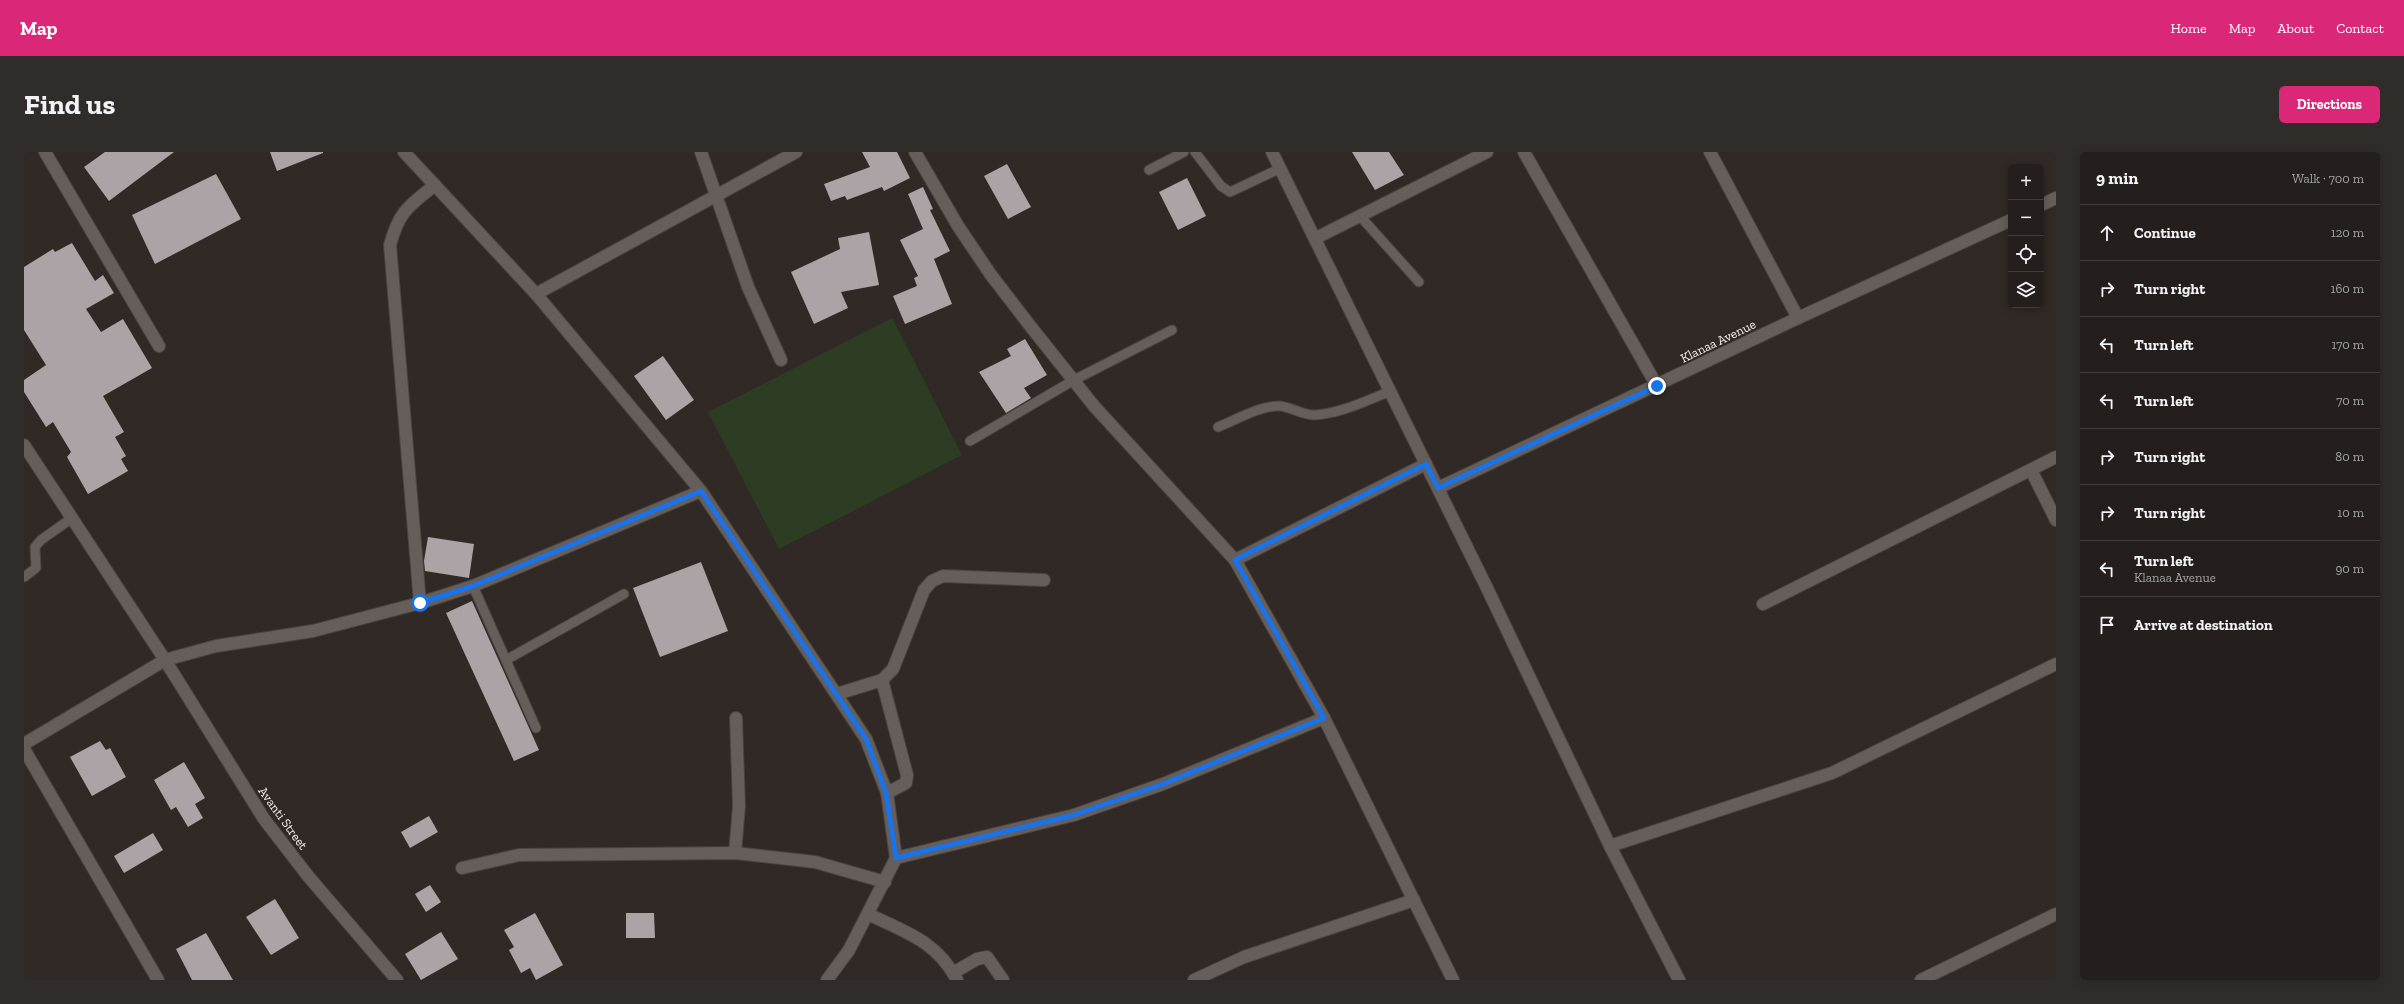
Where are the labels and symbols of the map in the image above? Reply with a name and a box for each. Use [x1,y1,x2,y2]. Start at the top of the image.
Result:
street label: Klanaa Avenue [1678,316,1758,366]
route end [1648,377,1666,395]
route start [411,594,429,612]
street label: Avanti Street [255,784,311,852]

